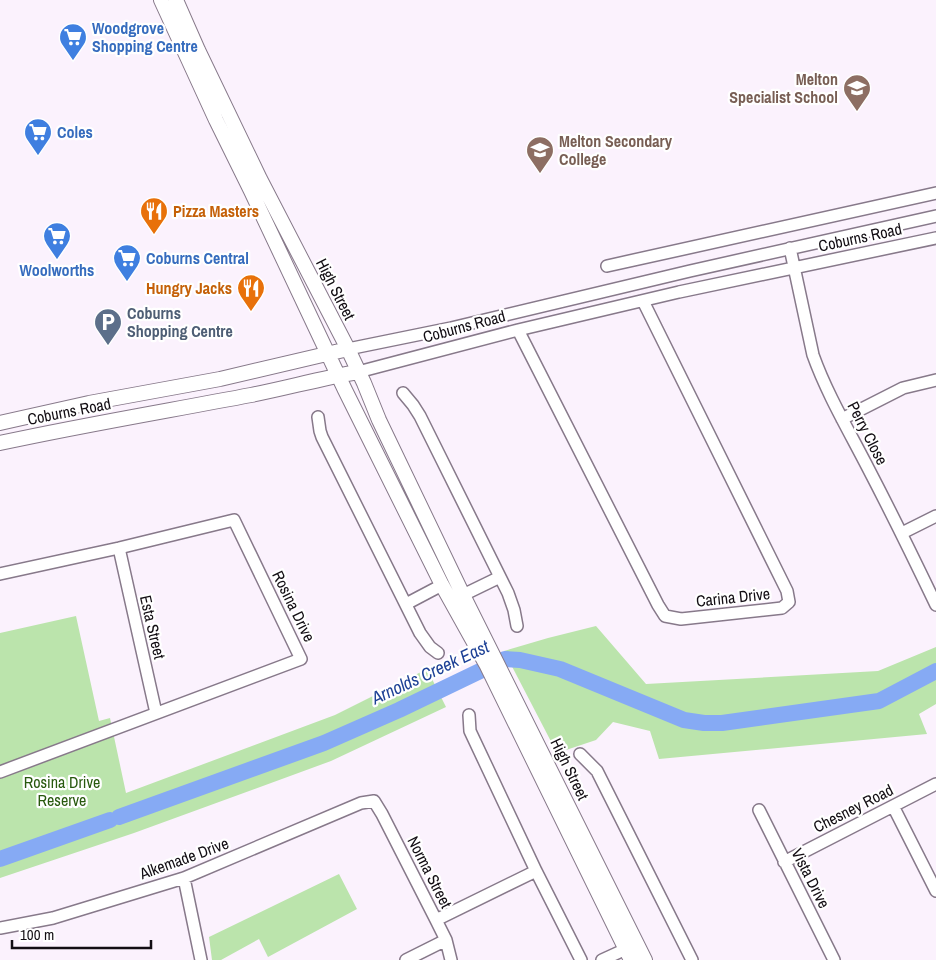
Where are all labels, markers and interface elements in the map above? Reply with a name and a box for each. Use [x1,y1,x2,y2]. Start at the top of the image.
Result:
place label: Woodgrove Shopping Centre [92,17,198,57]
supermarket icon: Woodgrove Shopping Centre [58,22,88,61]
place label: Melton Specialist School [729,68,838,108]
school or university icon: Melton Specialist School [842,73,872,112]
supermarket icon: Coles [23,117,53,156]
place label: Coles [57,121,93,143]
place label: Melton Secondary College [559,130,673,170]
school or university icon: Melton Secondary College [525,135,555,174]
restaurant icon: Pizza Masters [139,196,169,235]
place label: Pizza Masters [173,200,259,222]
street label: Coburns Road [816,217,904,257]
supermarket icon: Woolworths [42,221,72,260]
supermarket icon: Coburns Central [112,243,142,282]
place label: Coburns Central [146,247,249,269]
street label: High Street [311,254,361,324]
place label: Woolworths [20,259,94,281]
restaurant icon: Hungry Jacks [236,273,266,312]
place label: Hungry Jacks [146,277,232,299]
place label: Coburns Shopping Centre [127,302,233,342]
street label: Coburns Road [420,304,508,348]
parking icon: Coburns Shopping Centre [93,307,123,346]
street label: Coburns Road [25,392,113,430]
street label: Perry Close [843,397,893,469]
street label: Rosina Drive [267,567,321,645]
street label: Carina Drive [695,582,771,612]
street label: Esta Street [135,593,171,661]
water label: Arnolds Creek East [366,633,494,711]
street label: High Street [546,734,595,804]
park label: Rosina Drive Reserve [24,771,100,811]
street label: Chesney Road [809,778,897,838]
street label: Alkemade Drive [135,832,232,885]
street label: Norma Street [402,832,458,912]
street label: Vista Drive [787,844,835,912]
scale bar [12,918,151,950]
text: 100 m [20,924,54,945]

